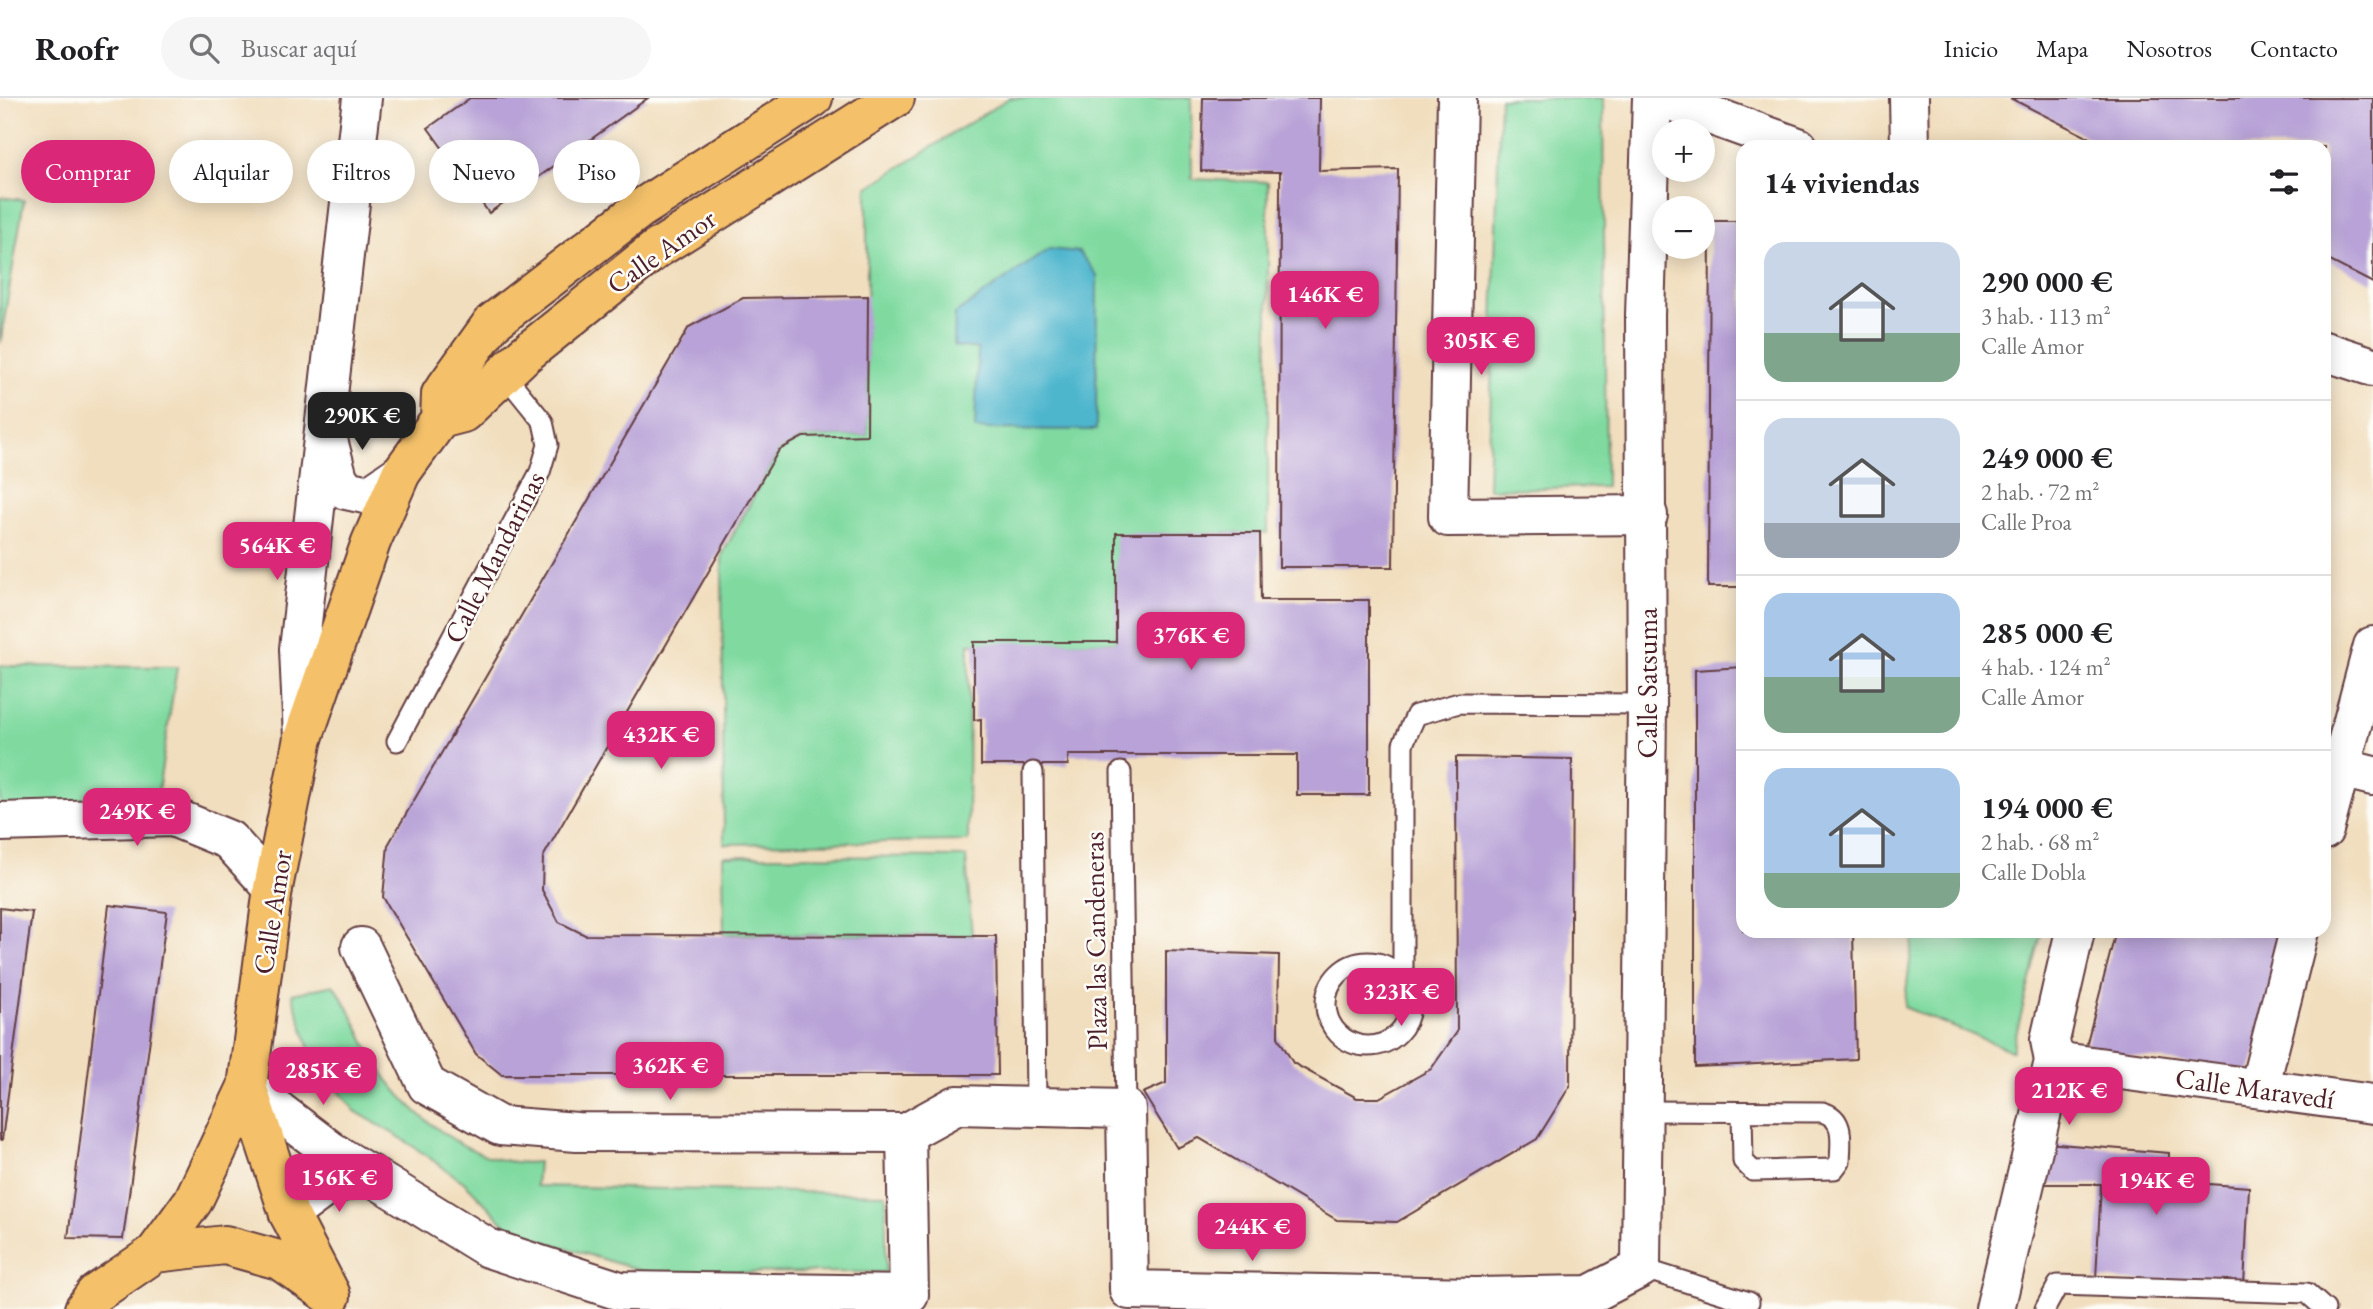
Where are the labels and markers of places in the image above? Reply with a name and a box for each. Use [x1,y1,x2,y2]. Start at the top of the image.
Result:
pin: 146K € [1268,272,1382,331]
pin: 305K € [1424,317,1538,377]
pin: 290K € [305,392,419,452]
pin: 564K € [220,522,334,582]
pin: 376K € [1134,612,1248,672]
pin: 432K € [604,712,718,771]
pin: 249K € [80,788,194,848]
pin: 323K € [1344,968,1458,1028]
pin: 362K € [613,1042,727,1102]
pin: 285K € [266,1048,380,1107]
pin: 212K € [2012,1068,2126,1127]
pin: 156K € [282,1154,396,1214]
pin: 194K € [2099,1158,2213,1217]
pin: 244K € [1195,1204,1309,1263]

